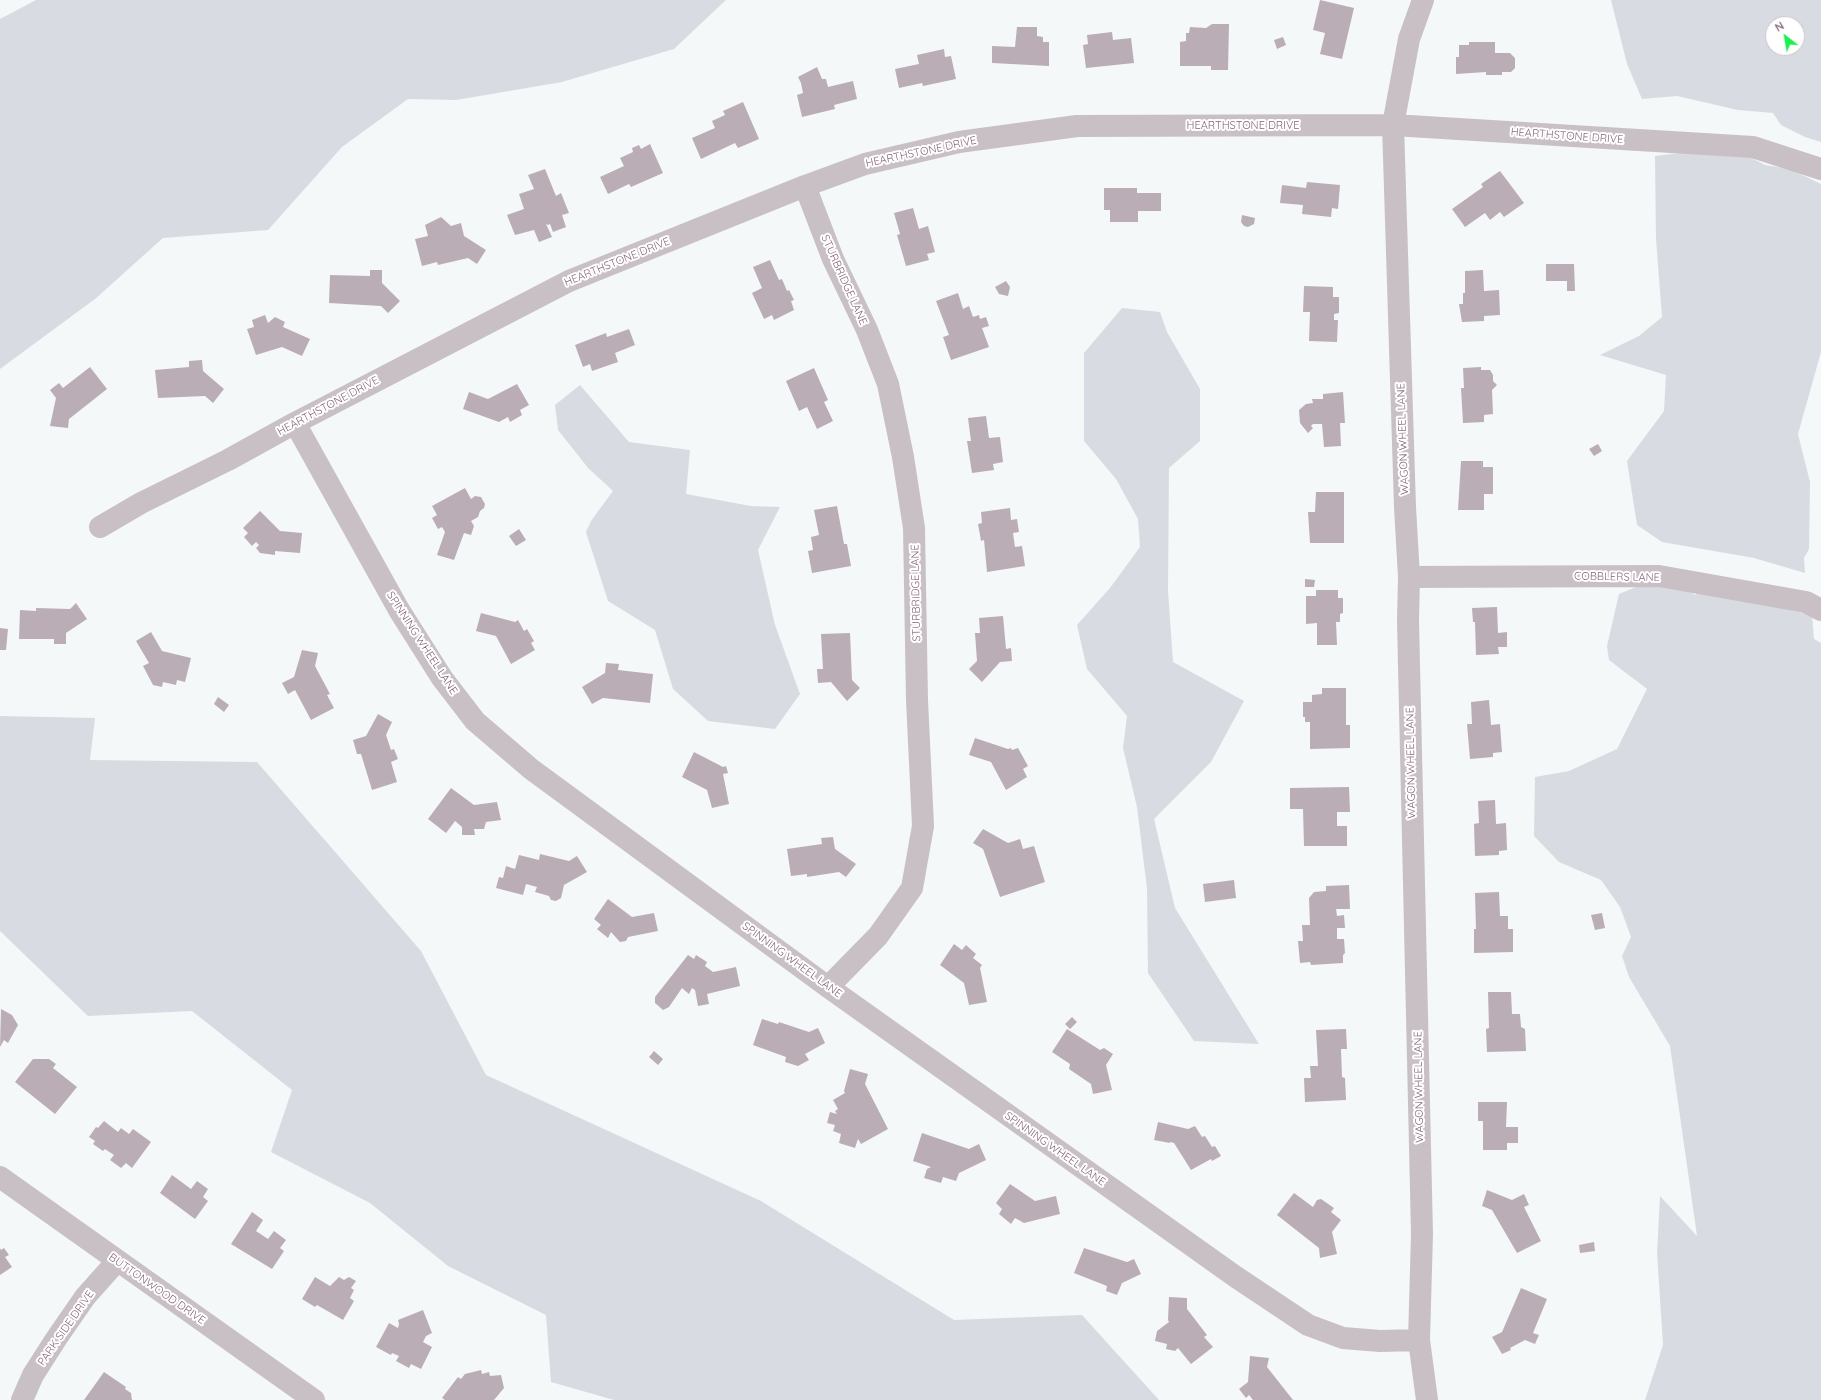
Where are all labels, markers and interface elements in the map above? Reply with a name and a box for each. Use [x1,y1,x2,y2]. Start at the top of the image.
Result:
north arrow [1765,16,1805,56]
text: N [1772,18,1786,35]
street label: HEARTHSTONE DRIVE [1187,119,1299,133]
street label: HEARTHSTONE DRIVE [1510,125,1624,147]
street label: HEARTHSTONE DRIVE [864,134,978,170]
street label: STURBRIDGE LANE [818,233,870,327]
street label: HEARTHSTONE DRIVE [562,235,672,289]
street label: HEARTHSTONE DRIVE [275,374,381,438]
street label: WAGON WHEEL LANE [1394,383,1412,495]
street label: STURBRIDGE LANE [909,544,923,642]
street label: COBBLERS LANE [1574,570,1660,584]
street label: SPINNING WHEEL LANE [384,589,460,697]
street label: WAGON WHEEL LANE [1403,707,1419,819]
street label: SPINNING WHEEL LANE [740,919,844,1001]
street label: WAGON WHEEL LANE [1411,1031,1427,1143]
street label: SPINNING WHEEL LANE [1002,1109,1108,1189]
street label: BUTTONWOOD DRIVE [106,1251,208,1327]
street label: PARK SIDE DRIVE [35,1288,97,1368]

